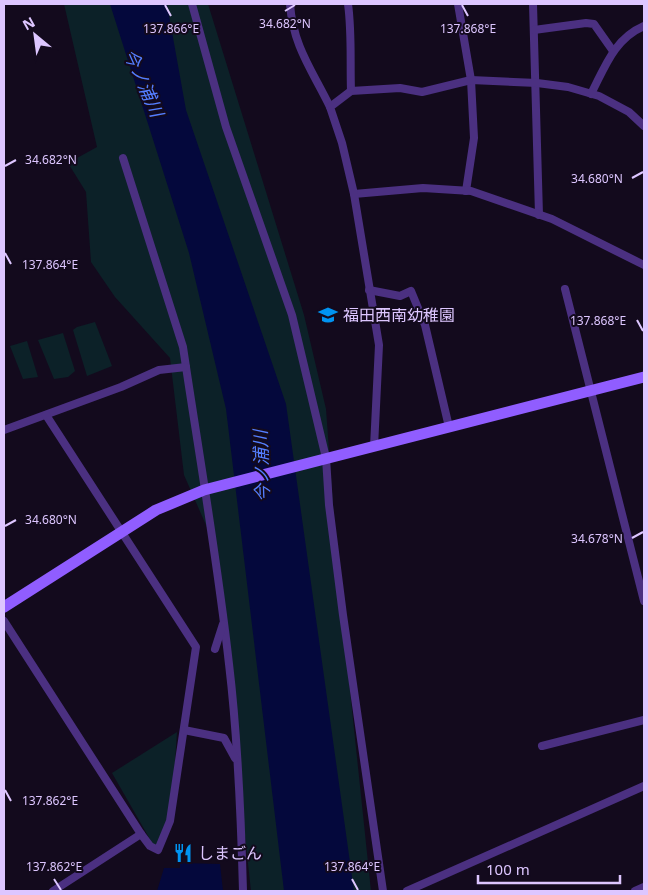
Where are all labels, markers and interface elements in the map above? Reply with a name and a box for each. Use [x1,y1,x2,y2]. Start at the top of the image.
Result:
north arrow [10,10,60,60]
text: N [19,12,38,34]
text: 34.682°N [259,15,311,32]
text: 137.866°E [143,20,199,37]
text: 137.868°E [440,20,496,37]
water label: 今ノ浦川 [118,45,170,122]
text: 34.682°N [25,151,77,168]
text: 34.680°N [571,170,623,187]
text: 137.864°E [22,256,78,273]
school or university icon: 福田西南幼稚園 [317,304,339,326]
place label: 福田西南幼稚園 [343,304,455,326]
text: 137.868°E [570,312,626,329]
water label: 今ノ浦川 [248,428,274,502]
text: 34.680°N [25,511,77,528]
text: 34.678°N [571,530,623,547]
text: 137.862°E [22,792,78,809]
restaurant icon: しまごん [172,842,194,864]
place label: しまごん [198,842,262,864]
scale bar [478,852,620,884]
text: 137.862°E [26,858,82,875]
text: 137.864°E [324,858,380,875]
text: 100 m [486,859,530,879]

